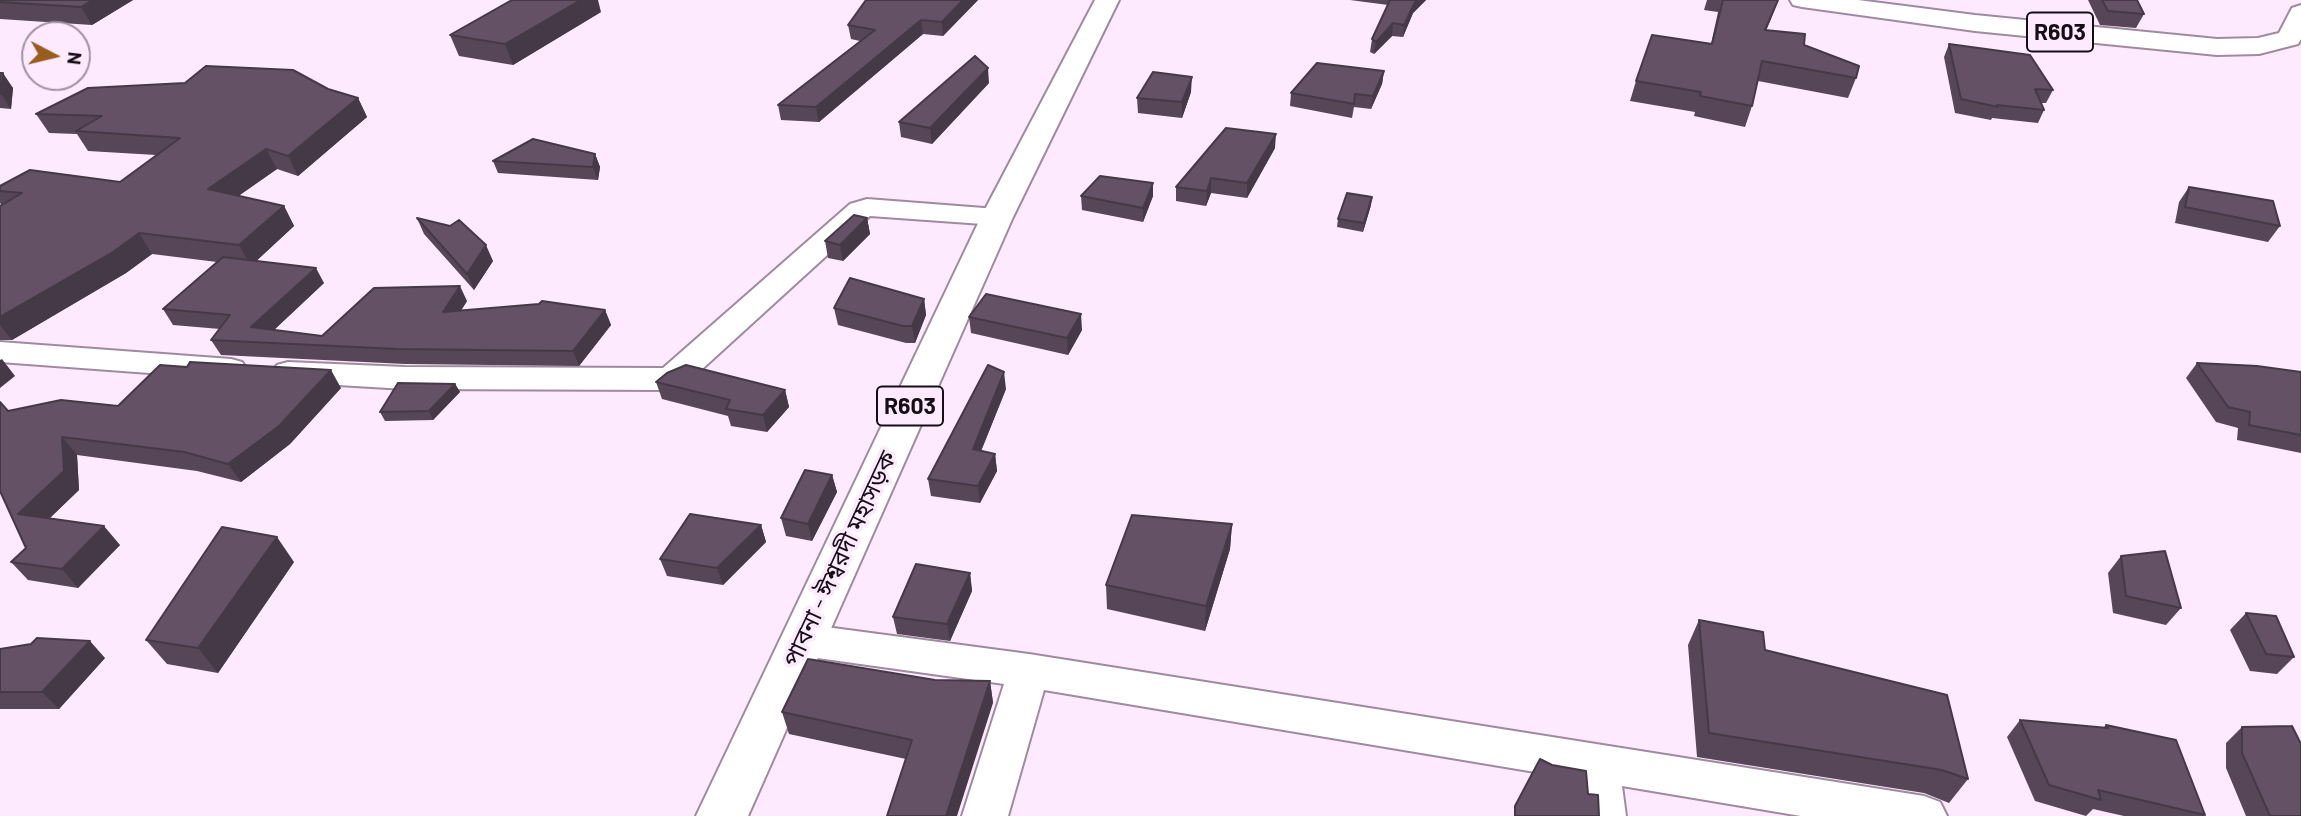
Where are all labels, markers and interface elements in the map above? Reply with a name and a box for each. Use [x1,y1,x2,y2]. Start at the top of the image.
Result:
road number: R603 [2027,12,2093,52]
north arrow [21,21,91,91]
text: N [63,51,88,66]
road number: R603 [877,386,943,426]
street label: পাবনা - ঈশ্বরদী মহাসড়ক [777,447,903,671]

